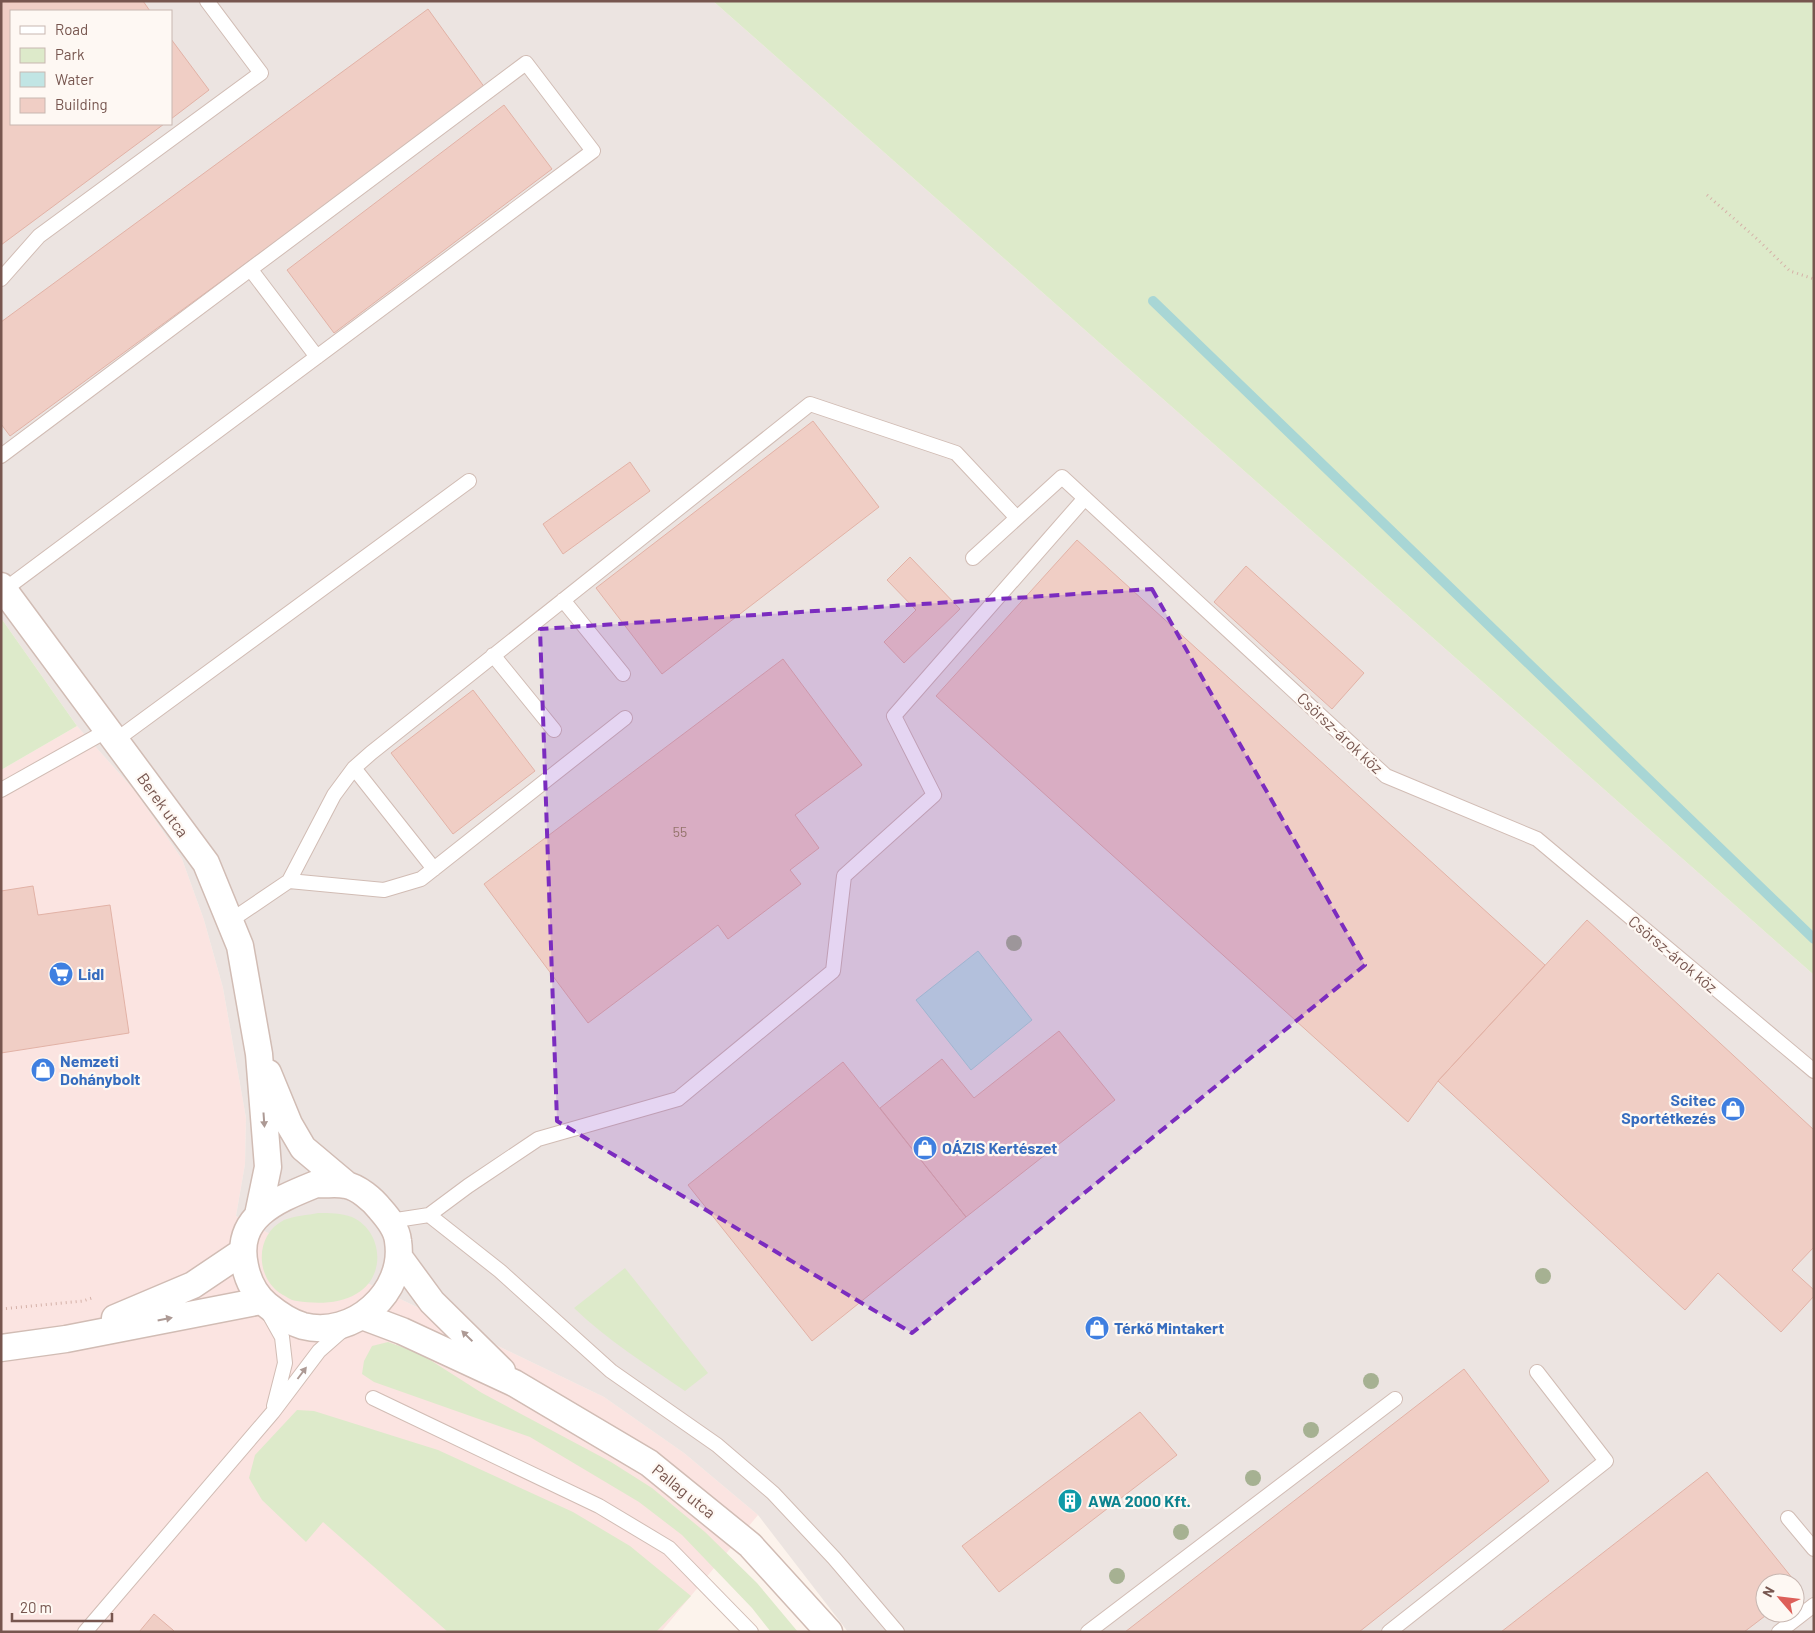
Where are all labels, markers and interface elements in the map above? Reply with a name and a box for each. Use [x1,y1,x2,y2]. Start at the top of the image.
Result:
legend [10,10,172,125]
text: Road [55,20,88,38]
text: Park [55,45,85,63]
text: Water [55,70,94,88]
text: Building [55,95,108,113]
street label: Csörsz-árok köz [1294,688,1387,777]
street label: Berek utca [134,769,193,841]
house number: 55 [673,823,687,840]
street label: Csörsz-árok köz [1625,911,1722,996]
supermarket icon: Lidl [48,961,74,987]
place label: Lidl [78,964,104,983]
place label: Nemzeti Dohánybolt [60,1051,140,1088]
shop icon: Nemzeti Dohánybolt [30,1057,56,1083]
place label: Scitec Sportétkezés [1621,1090,1716,1127]
shop icon: Scitec Sportétkezés [1720,1096,1746,1122]
one-way arrow [261,1113,269,1129]
shop icon: OÁZIS Kertészet [912,1135,938,1161]
place label: OÁZIS Kertészet [942,1138,1057,1157]
one-way arrow [158,1315,174,1323]
shop icon: Térkő Mintakert [1084,1315,1110,1341]
place label: Térkő Mintakert [1114,1318,1224,1337]
one-way arrow [461,1330,473,1342]
one-way arrow [297,1367,308,1380]
street label: Pallag utca [649,1459,720,1522]
building icon: AWA 2000 Kft. [1057,1488,1083,1514]
place label: AWA 2000 Kft. [1088,1491,1191,1510]
north arrow [1755,1573,1805,1623]
text: N [1758,1584,1778,1600]
scale bar [12,1590,112,1622]
text: 20 m [20,1598,52,1616]

